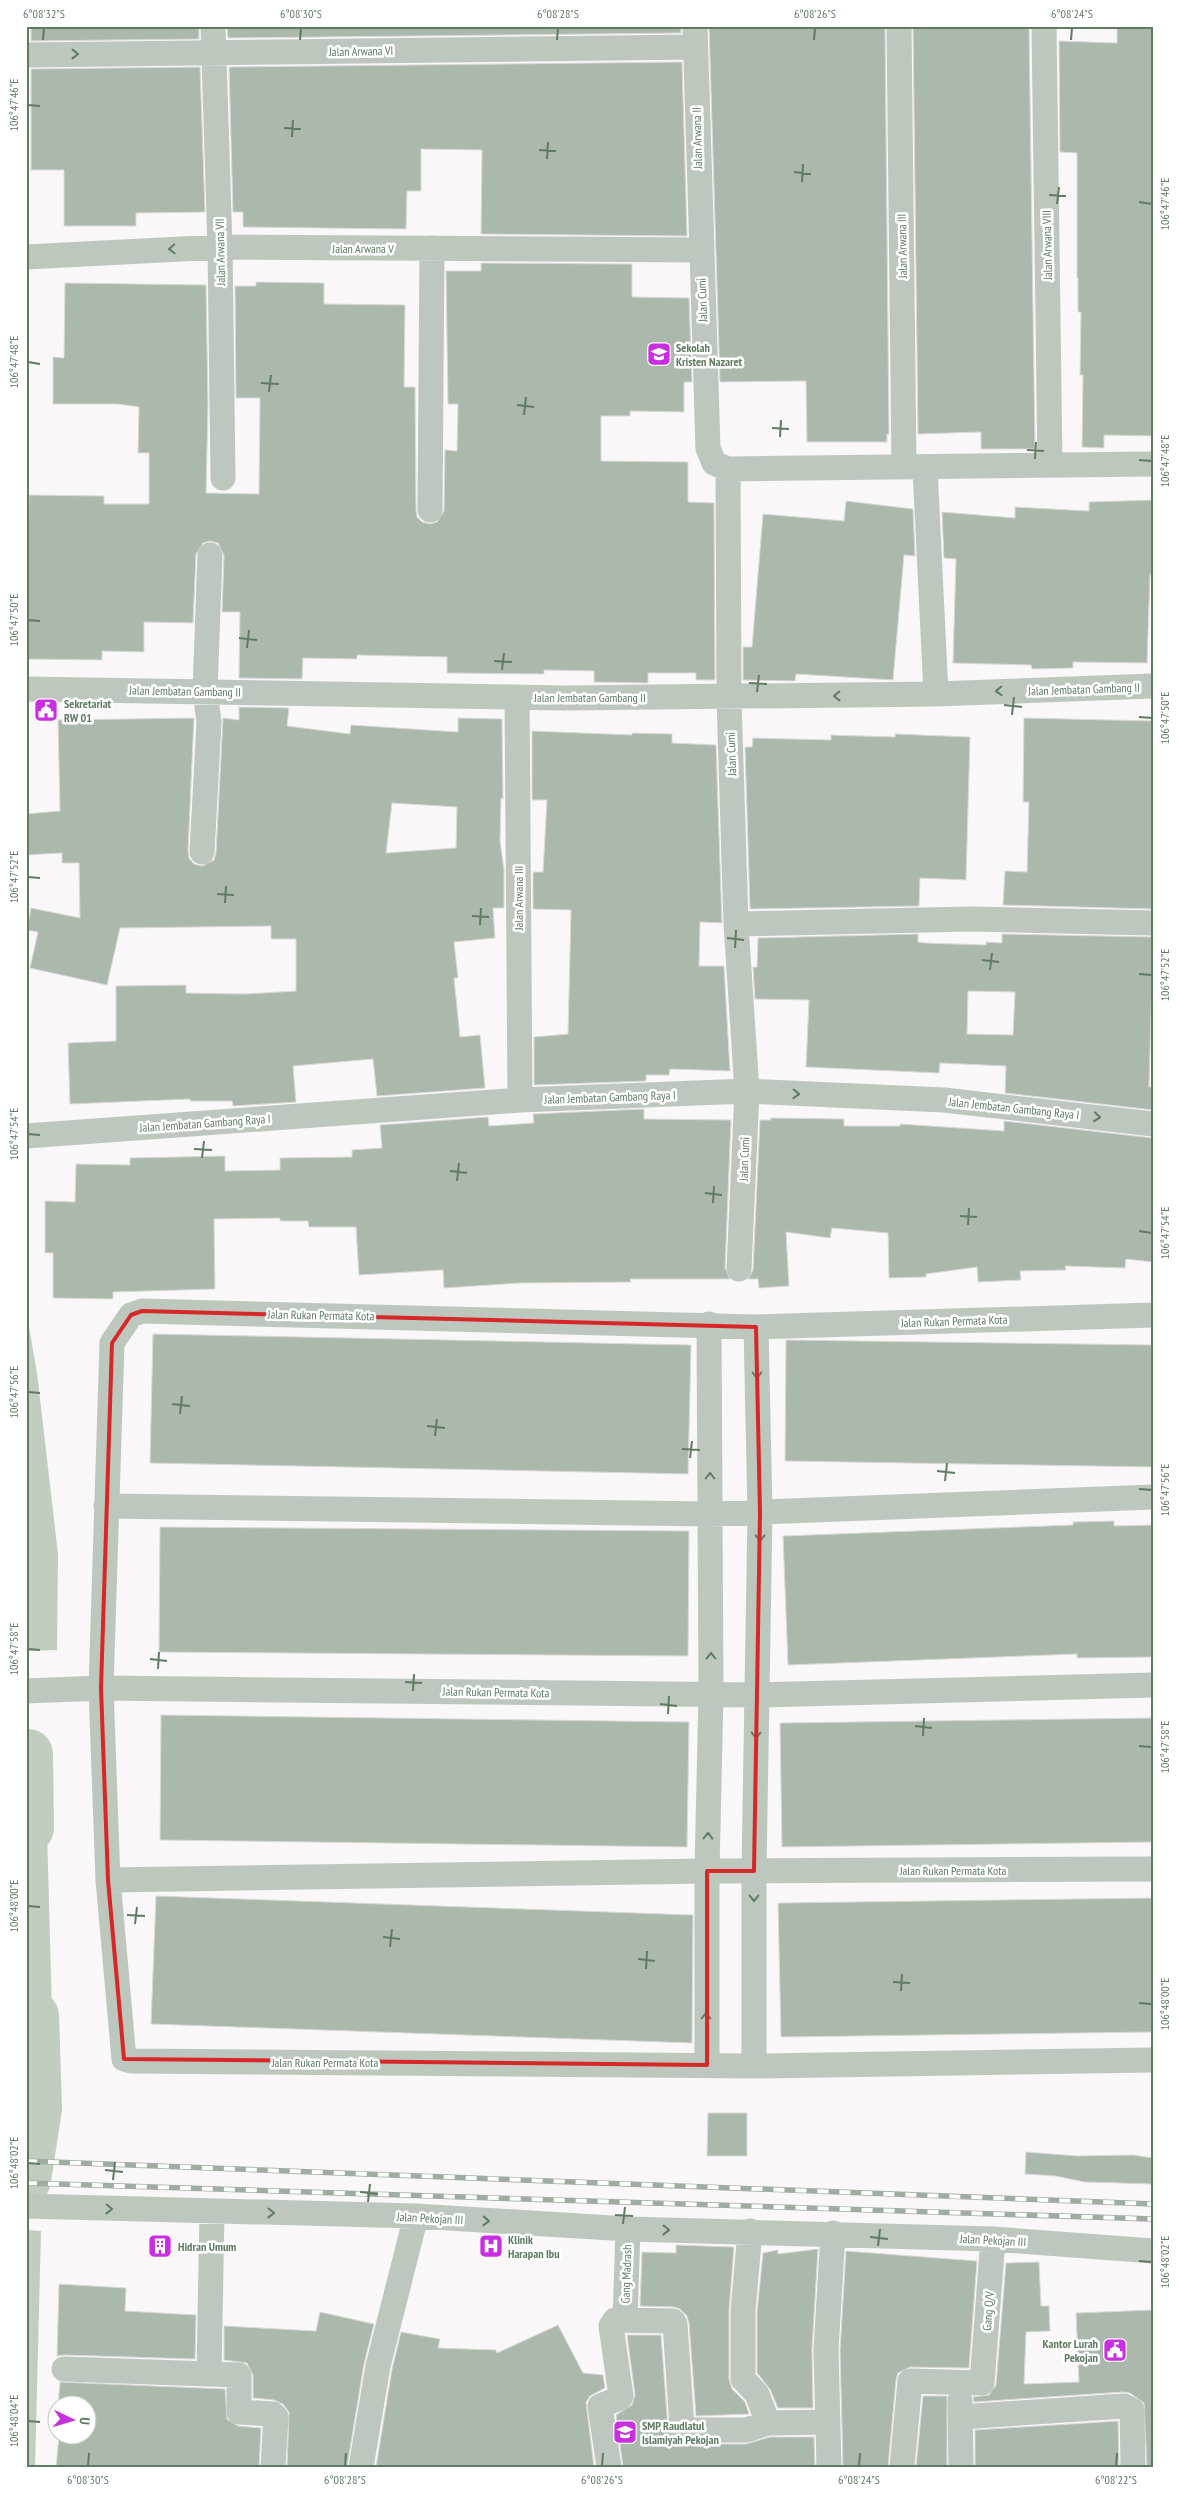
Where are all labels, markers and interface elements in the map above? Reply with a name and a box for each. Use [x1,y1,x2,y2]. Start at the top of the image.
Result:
text: 6°08'32"S [23,6,65,21]
text: 6°08'30"S [280,6,322,21]
text: 6°08'28"S [537,6,579,21]
text: 6°08'26"S [794,6,836,21]
text: 6°08'24"S [1051,6,1093,21]
street label: Jalan Arwana VI [328,43,393,59]
one-way arrow [72,49,79,59]
text: 106°47'46"E [6,79,21,131]
street label: Jalan Arwana II [689,107,705,170]
text: 106°47'46"E [1157,178,1172,230]
street label: Jalan Arwana VIII [1039,210,1055,281]
street label: Jalan Arwana III [894,214,910,279]
street label: Jalan Arwana VII [212,218,228,287]
street label: Jalan Arwana V [331,241,394,256]
one-way arrow [168,244,176,255]
street label: Jalan Cumi [694,278,710,323]
text: 106°47'48"E [6,336,21,388]
place label: Sekolah Kristen Nazaret [676,340,743,369]
school or university icon: Sekolah Kristen Nazaret [646,341,672,367]
text: 106°47'48"E [1157,435,1172,487]
text: 106°47'50"E [6,594,21,646]
street label: Jalan Jembatan Gambang II [1027,680,1140,698]
street label: Jalan Jembatan Gambang II [128,683,241,699]
one-way arrow [995,686,1003,697]
street label: Jalan Jembatan Gambang II [533,690,646,705]
one-way arrow [832,690,840,701]
text: 106°47'50"E [1157,692,1172,744]
place label: Sekretariat RW 01 [64,696,112,725]
public building icon: Sekretariat RW 01 [33,697,59,723]
street label: Jalan Cumi [723,732,739,777]
text: 106°47'52"E [6,851,21,903]
street label: Jalan Arwana III [511,866,526,931]
text: 106°47'52"E [1157,949,1172,1001]
street label: Jalan Jembatan Gambang Raya I [543,1087,676,1107]
one-way arrow [792,1088,800,1099]
street label: Jalan Jembatan Gambang Raya I [947,1094,1080,1122]
text: 106°47'54"E [6,1108,21,1160]
street label: Jalan Jembatan Gambang Raya I [138,1111,271,1135]
one-way arrow [1093,1111,1101,1122]
street label: Jalan Cumi [736,1137,752,1182]
text: 106°47'54"E [1157,1207,1172,1259]
street label: Jalan Rukan Permata Kota [267,1307,375,1323]
street label: Jalan Rukan Permata Kota [899,1312,1008,1330]
text: 106°47'56"E [6,1366,21,1418]
one-way arrow [752,1372,762,1380]
text: 106°47'56"E [1157,1464,1172,1516]
one-way arrow [705,1472,715,1480]
one-way arrow [755,1534,765,1542]
text: 106°47'58"E [6,1623,21,1675]
one-way arrow [706,1652,716,1660]
street label: Jalan Rukan Permata Kota [442,1684,550,1700]
text: 106°47'58"E [1157,1721,1172,1773]
one-way arrow [751,1731,762,1739]
one-way arrow [702,1832,713,1840]
street label: Jalan Rukan Permata Kota [899,1863,1007,1878]
text: 106°48'00"E [6,1880,21,1932]
one-way arrow [749,1894,759,1902]
text: 106°48'00"E [1157,1978,1172,2030]
one-way arrow [700,2012,711,2020]
street label: Jalan Rukan Permata Kota [271,2055,379,2070]
text: 106°48'02"E [6,2137,21,2189]
one-way arrow [105,2204,113,2214]
one-way arrow [268,2208,275,2218]
street label: Jalan Pekojan III [395,2209,464,2227]
one-way arrow [482,2215,490,2226]
one-way arrow [662,2224,670,2235]
street label: Jalan Pekojan III [958,2231,1027,2249]
place label: Klinik Harapan Ibu [508,2232,560,2261]
building icon: Hidran Umum [147,2233,173,2259]
hospital icon: Klinik Harapan Ibu [478,2233,504,2259]
text: 106°48'02"E [1157,2236,1172,2288]
place label: Hidran Umum [178,2239,236,2254]
street label: Gang Madrash [617,2244,635,2304]
street label: Gang Q/V [979,2290,997,2331]
place label: Kantor Lurah Pekojan [1042,2336,1098,2365]
public building icon: Kantor Lurah Pekojan [1102,2337,1128,2363]
text: 106°48'04"E [6,2395,21,2447]
north arrow [48,2396,98,2446]
text: U [76,2417,94,2426]
place label: SMP Raudlatul Islamiyah Pekojan [642,2418,719,2447]
school or university icon: SMP Raudlatul Islamiyah Pekojan [612,2419,638,2445]
text: 6°08'30"S [67,2472,109,2487]
text: 6°08'28"S [324,2472,366,2487]
text: 6°08'26"S [581,2472,623,2487]
text: 6°08'24"S [838,2472,880,2487]
text: 6°08'22"S [1095,2472,1137,2487]

